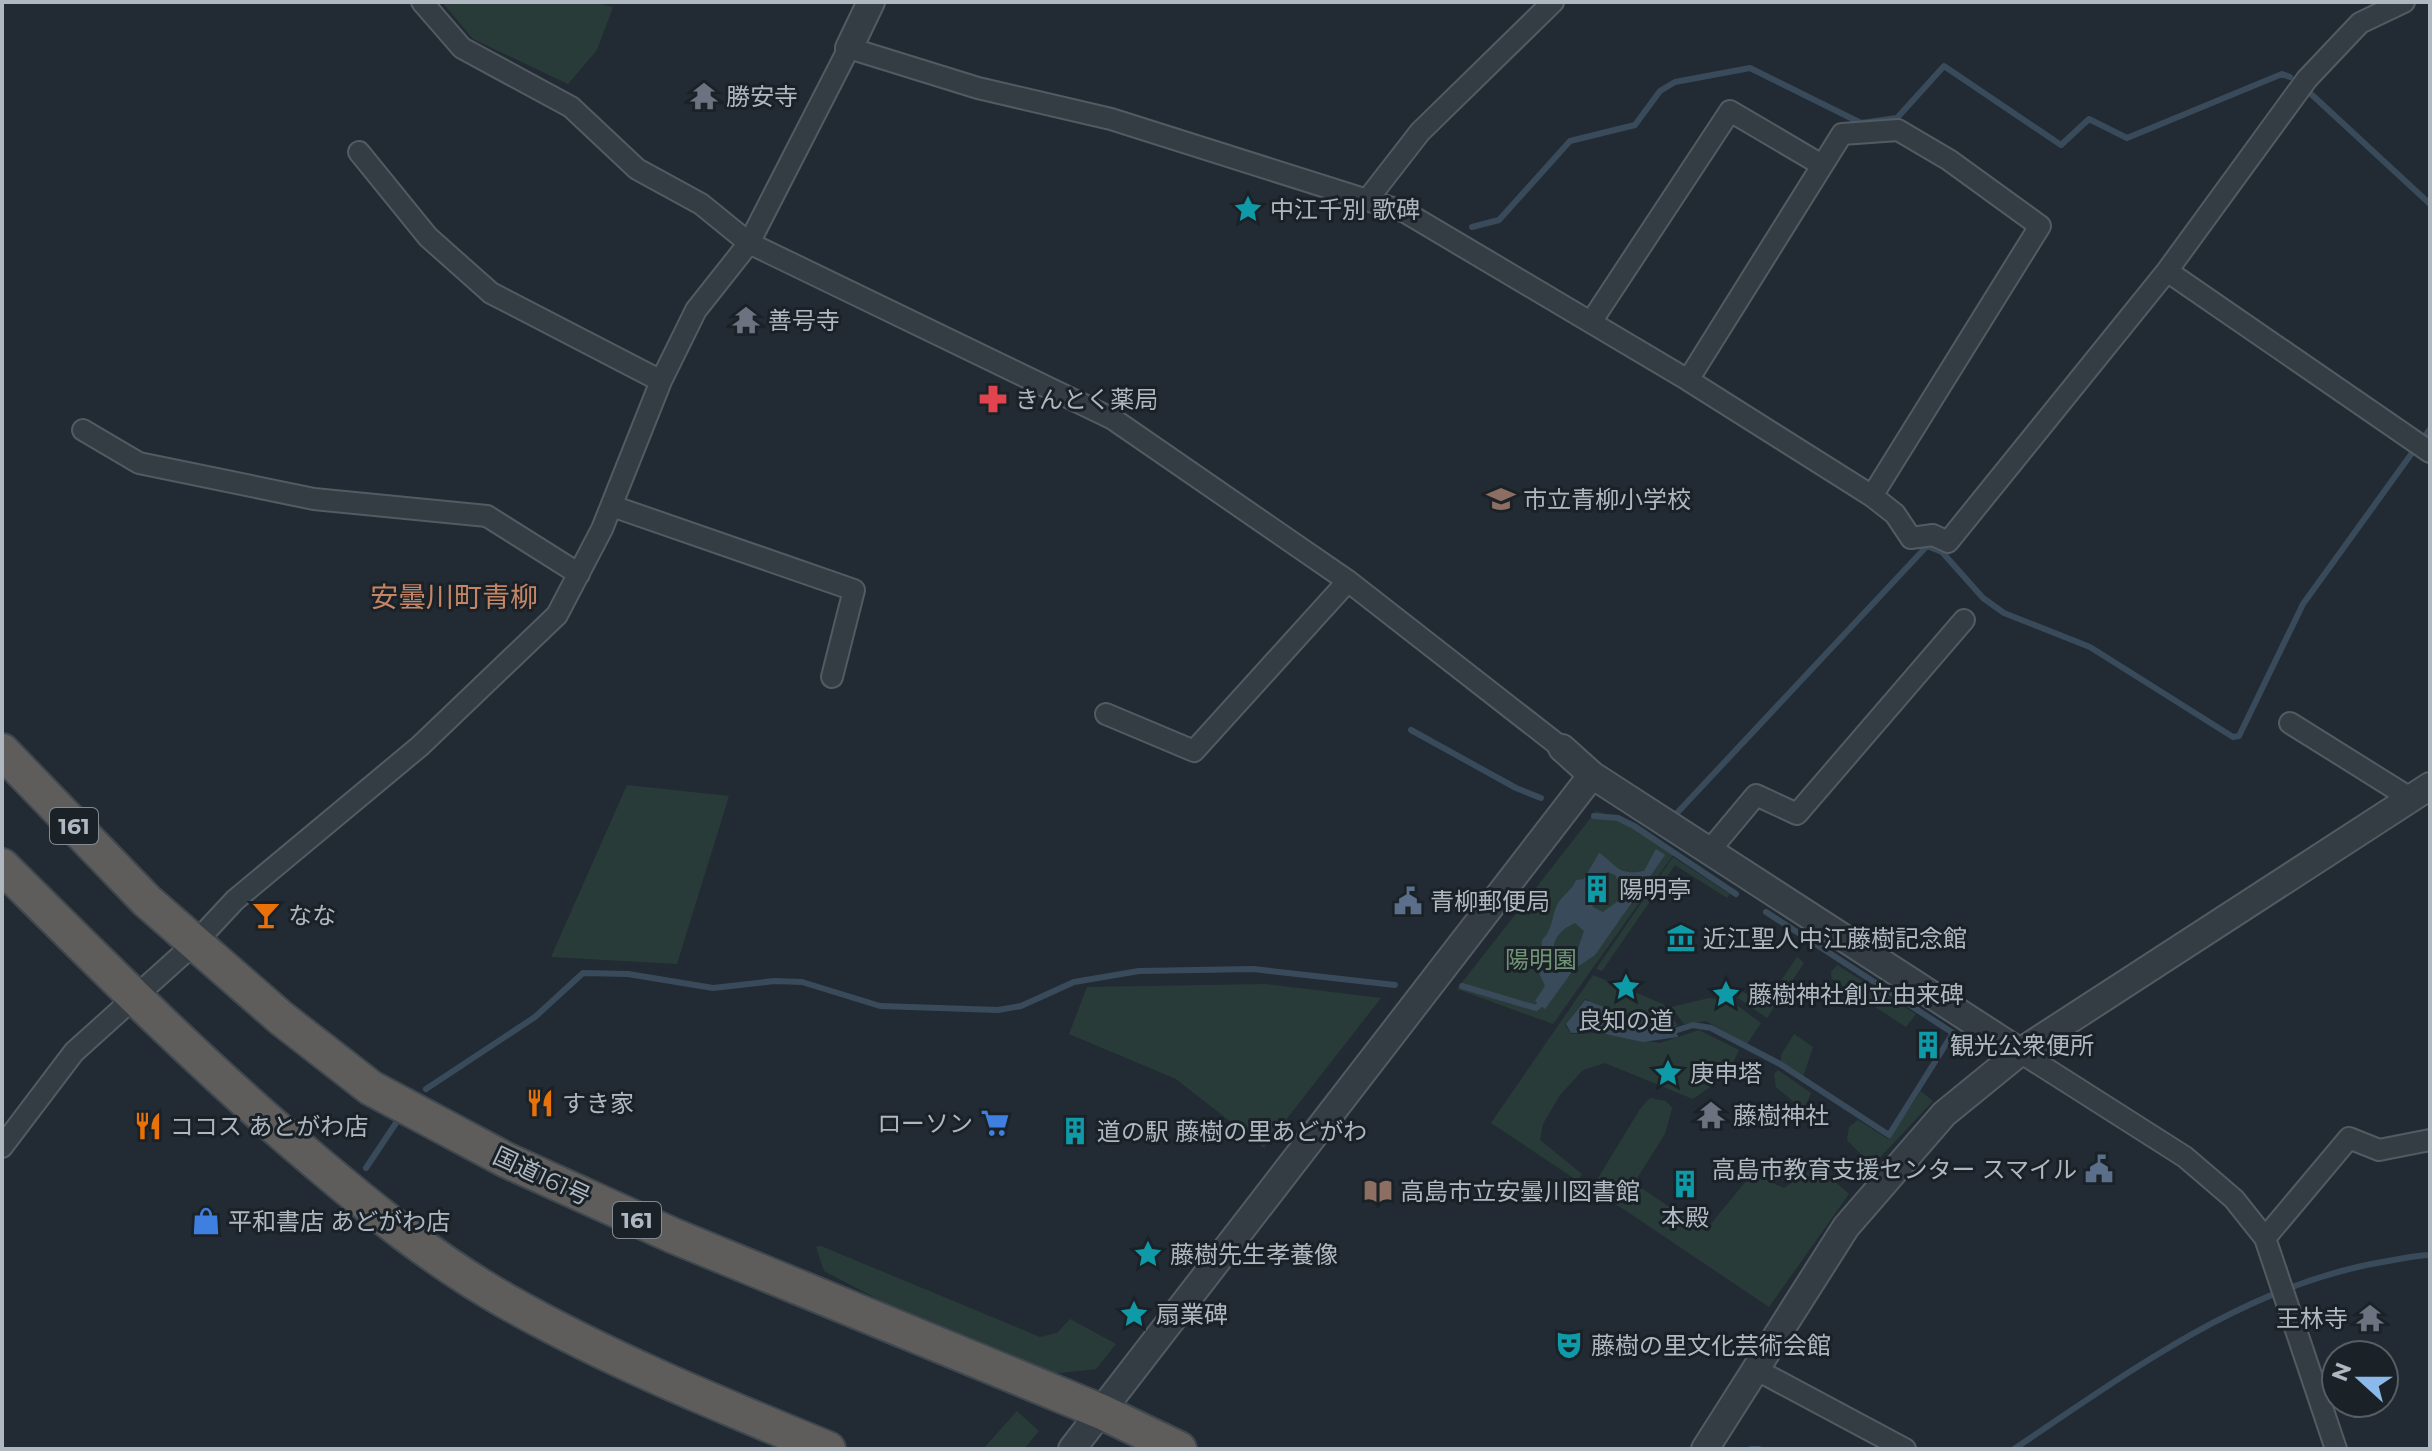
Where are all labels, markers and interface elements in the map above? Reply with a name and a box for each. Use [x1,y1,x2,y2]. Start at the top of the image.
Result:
temple icon: 勝安寺 [689,81,719,111]
place label: 勝安寺 [726,82,798,111]
place icon: 中江千別 歌碑 [1233,194,1263,224]
place label: 中江千別 歌碑 [1270,195,1420,224]
temple icon: 善号寺 [731,305,761,335]
place label: 善号寺 [768,306,840,335]
pharmacy icon: きんとく薬局 [978,384,1008,414]
place label: きんとく薬局 [1015,385,1158,414]
school or university icon: 市立青柳小学校 [1486,484,1516,514]
place label: 市立青柳小学校 [1523,485,1691,514]
district label: 安曇川町青柳 [370,580,538,614]
road number: 161 [50,808,98,844]
building icon: 陽明亭 [1582,874,1612,904]
place label: 陽明亭 [1619,875,1691,904]
public building icon: 青柳郵便局 [1393,886,1423,916]
place label: 青柳郵便局 [1430,887,1550,916]
bar icon: なな [251,900,281,930]
place label: なな [288,901,336,930]
museum icon: 近江聖人中江藤樹記念館 [1666,923,1696,953]
place label: 近江聖人中江藤樹記念館 [1703,924,1967,953]
park label: 陽明園 [1505,945,1577,974]
place icon: 良知の道 [1611,972,1641,1002]
place icon: 藤樹神社創立由来碑 [1711,979,1741,1009]
place label: 藤樹神社創立由来碑 [1748,980,1964,1009]
place label: 良知の道 [1578,1006,1674,1035]
building icon: 観光公衆便所 [1913,1030,1943,1060]
place label: 観光公衆便所 [1950,1031,2094,1060]
place icon: 庚申塔 [1653,1058,1683,1088]
place label: 庚申塔 [1690,1059,1762,1088]
restaurant icon: すき家 [525,1088,555,1118]
place label: すき家 [562,1089,634,1118]
temple icon: 藤樹神社 [1696,1100,1726,1130]
place label: 藤樹神社 [1733,1101,1829,1130]
supermarket icon: ローソン [980,1108,1010,1138]
place label: ローソン [877,1109,973,1138]
restaurant icon: ココス あとがわ店 [133,1111,163,1141]
place label: ココス あとがわ店 [170,1112,368,1141]
building icon: 道の駅 藤樹の里あどがわ [1060,1116,1090,1146]
place label: 道の駅 藤樹の里あどがわ [1097,1117,1367,1146]
street label: 国道161号 [489,1141,595,1211]
public building icon: 高島市教育支援センター スマイル [2084,1154,2114,1184]
place label: 高島市教育支援センター スマイル [1711,1155,2077,1184]
building icon: 本殿 [1670,1169,1700,1199]
library icon: 高島市立安曇川図書館 [1363,1176,1393,1206]
place label: 高島市立安曇川図書館 [1400,1177,1640,1206]
road number: 161 [613,1202,661,1238]
place label: 本殿 [1661,1203,1709,1232]
shop icon: 平和書店 あどがわ店 [191,1206,221,1236]
place label: 平和書店 あどがわ店 [228,1207,450,1236]
place icon: 藤樹先生孝養像 [1133,1239,1163,1269]
place label: 藤樹先生孝養像 [1170,1240,1338,1269]
place icon: 扇業碑 [1119,1299,1149,1329]
place label: 扇業碑 [1156,1300,1228,1329]
temple icon: 王林寺 [2355,1303,2385,1333]
place label: 王林寺 [2276,1304,2348,1333]
theatre icon: 藤樹の里文化芸術会館 [1554,1330,1584,1360]
place label: 藤樹の里文化芸術会館 [1591,1331,1831,1360]
north arrow [2320,1339,2400,1419]
text: N [2326,1359,2358,1385]

